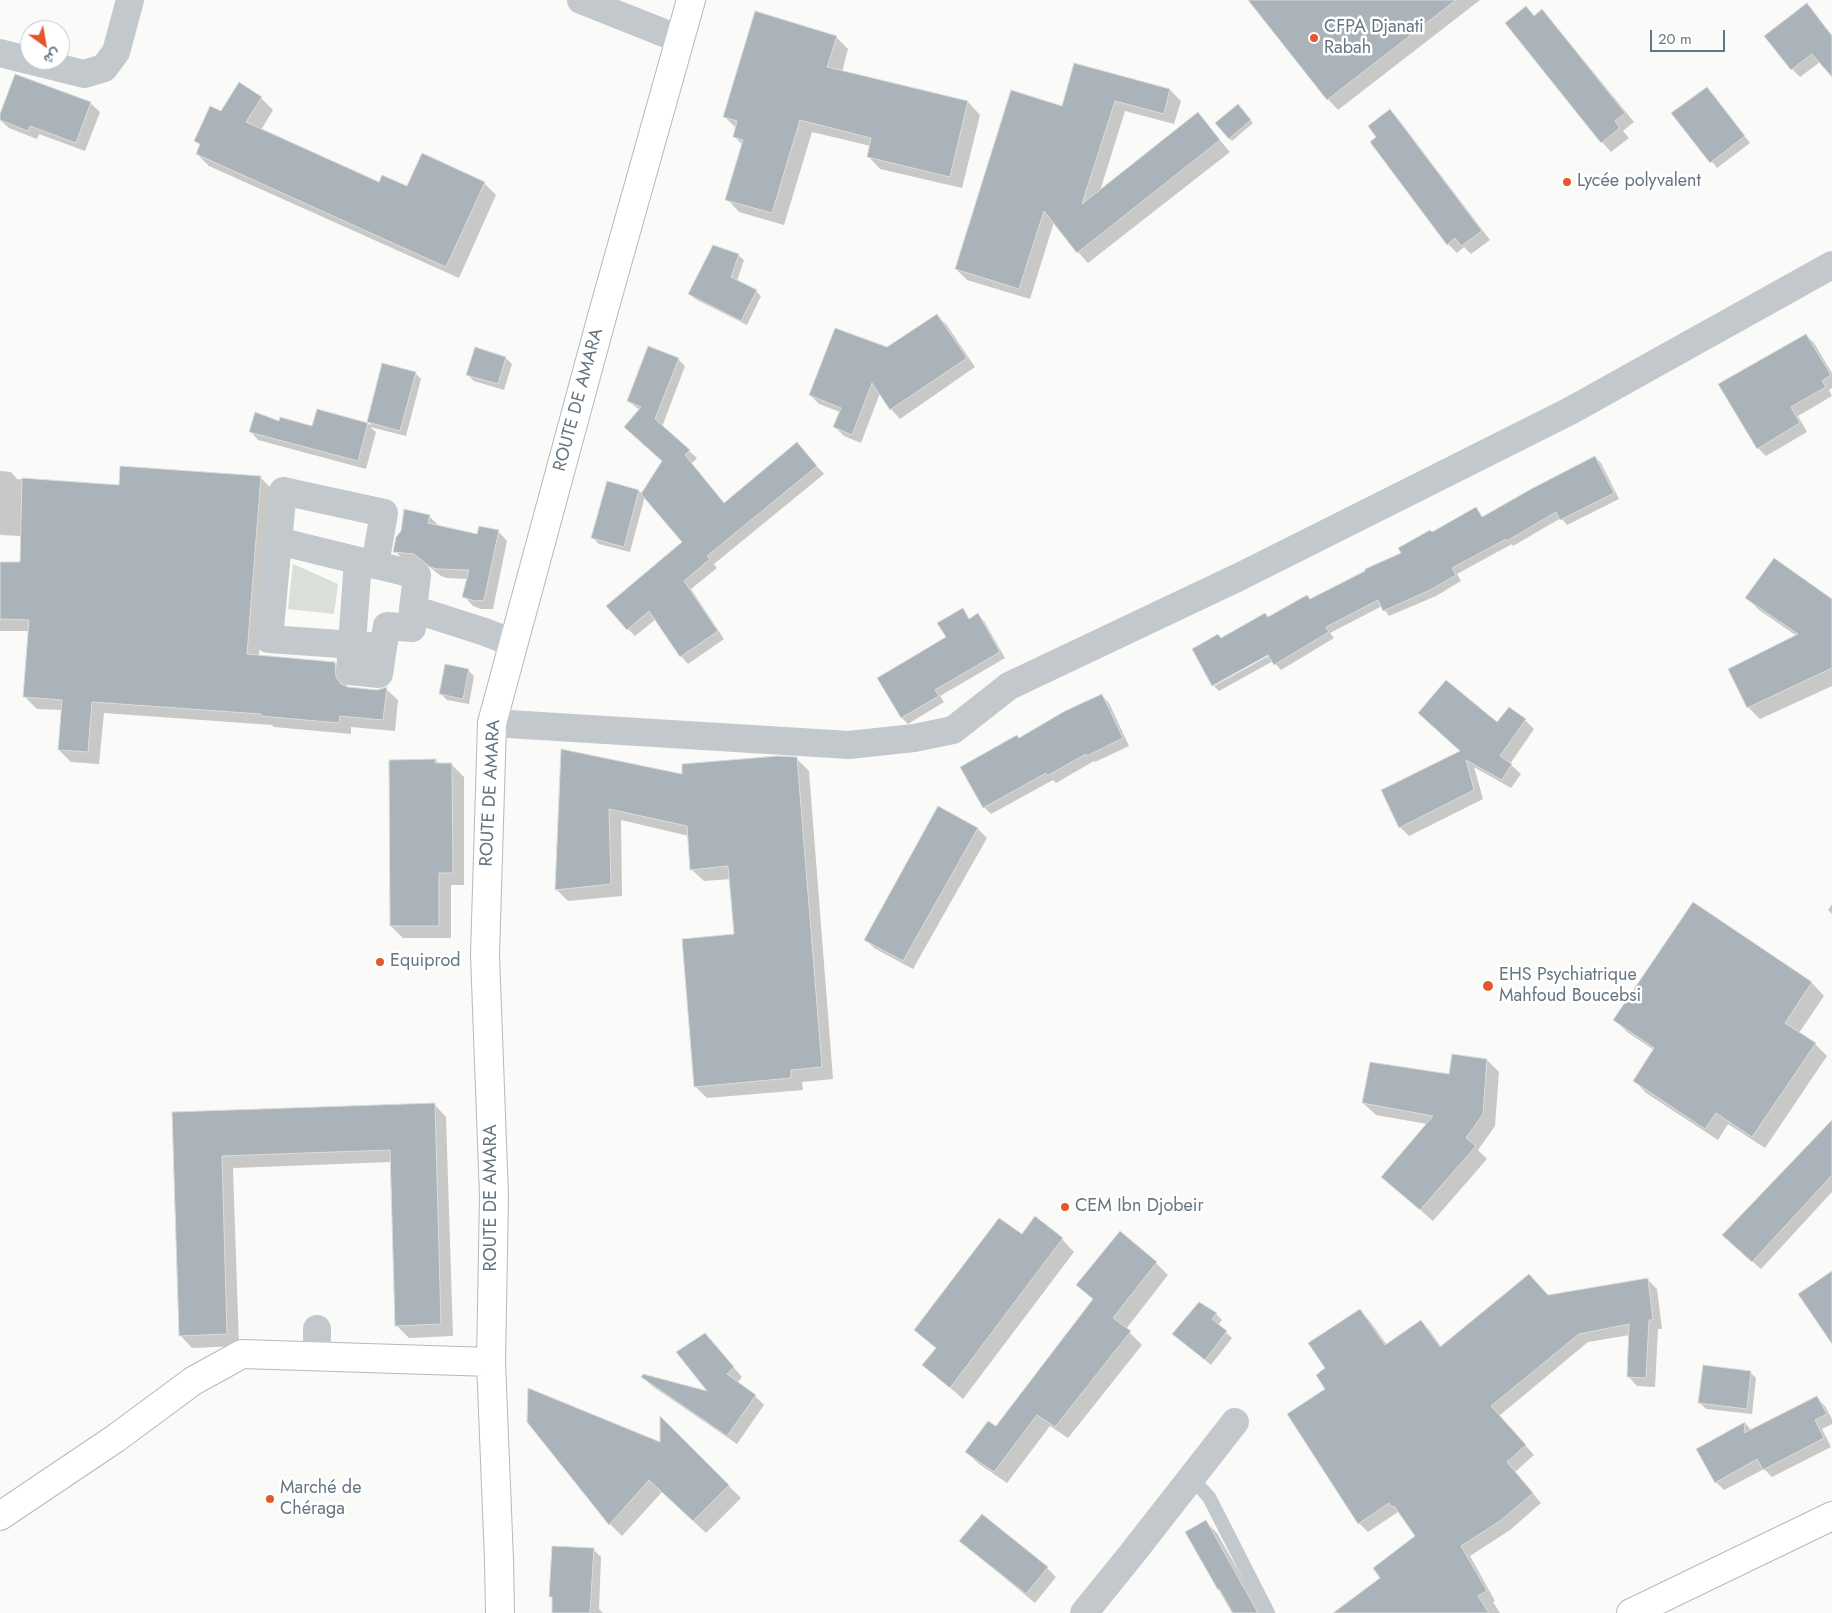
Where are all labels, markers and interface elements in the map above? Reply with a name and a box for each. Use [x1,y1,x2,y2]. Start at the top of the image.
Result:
place label: CFPA Djanati Rabah [1324,17,1424,59]
north arrow [20,20,70,70]
scale bar [1652,20,1727,52]
text: 20 m [1658,28,1692,50]
marker: CFPA Djanati Rabah [1308,32,1320,44]
text: ش [40,44,65,70]
place label: Lycée polyvalent [1577,171,1701,193]
marker: Lycée polyvalent [1561,176,1573,188]
street label: ROUTE DE AMARA [550,326,608,474]
street label: ROUTE DE AMARA [476,719,506,867]
place label: Equiprod [390,951,461,973]
marker: Equiprod [374,956,386,968]
place label: EHS Psychiatrique Mahfoud Boucebsi [1499,965,1641,1008]
marker: EHS Psychiatrique Mahfoud Boucebsi [1481,979,1495,993]
street label: ROUTE DE AMARA [481,1124,503,1272]
place label: CEM Ibn Djobeir [1075,1196,1204,1218]
marker: CEM Ibn Djobeir [1059,1201,1071,1213]
place label: Marché de Chéraga [280,1478,361,1520]
marker: Marché de Chéraga [264,1493,276,1505]

